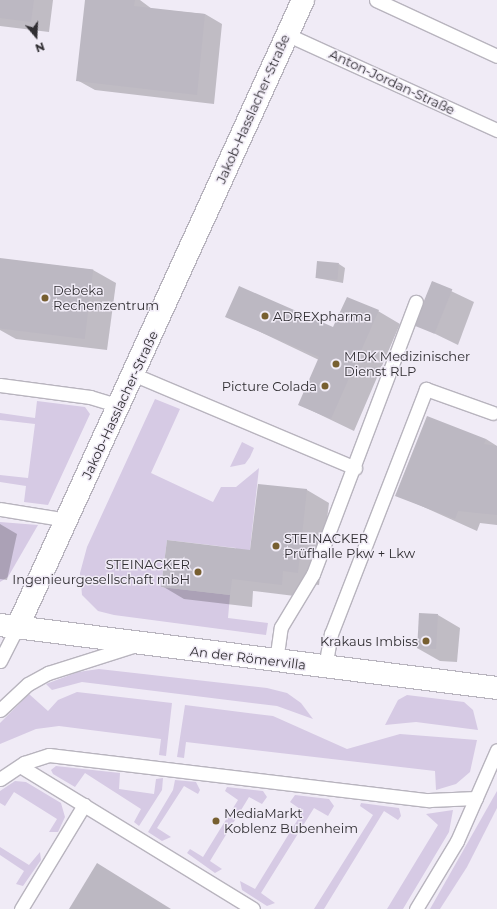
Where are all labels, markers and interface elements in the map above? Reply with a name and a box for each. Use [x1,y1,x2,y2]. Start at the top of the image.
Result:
north arrow [16,16,56,56]
street label: Jakob-Hasslacher-Straße [213,32,293,186]
text: N [33,39,46,55]
street label: Anton-Jordan-Straße [327,46,457,118]
place label: Debeka Rechenzentrum [53,283,159,314]
marker: Debeka Rechenzentrum [40,293,50,303]
place label: ADREXpharma [273,308,371,324]
marker: ADREXpharma [260,311,270,321]
street label: Jakob-Hasslacher-Straße [79,328,161,482]
place label: MDK Medizinischer Dienst RLP [344,349,470,380]
marker: MDK Medizinischer Dienst RLP [331,359,341,369]
place label: Picture Colada [222,378,317,394]
marker: Picture Colada [320,381,330,391]
place label: STEINACKER Prüfhalle Pkw + Lkw [284,531,415,562]
marker: STEINACKER Prüfhalle Pkw + Lkw [271,541,281,551]
place label: STEINACKER Ingenieurgesellschaft mbH [12,557,190,588]
marker: STEINACKER Ingenieurgesellschaft mbH [193,567,203,577]
place label: Krakaus Imbiss [320,633,418,649]
marker: Krakaus Imbiss [421,636,431,646]
street label: An der Römervilla [189,643,307,673]
place label: MediaMarkt Koblenz Bubenheim [224,806,358,837]
marker: MediaMarkt Koblenz Bubenheim [211,816,221,826]

